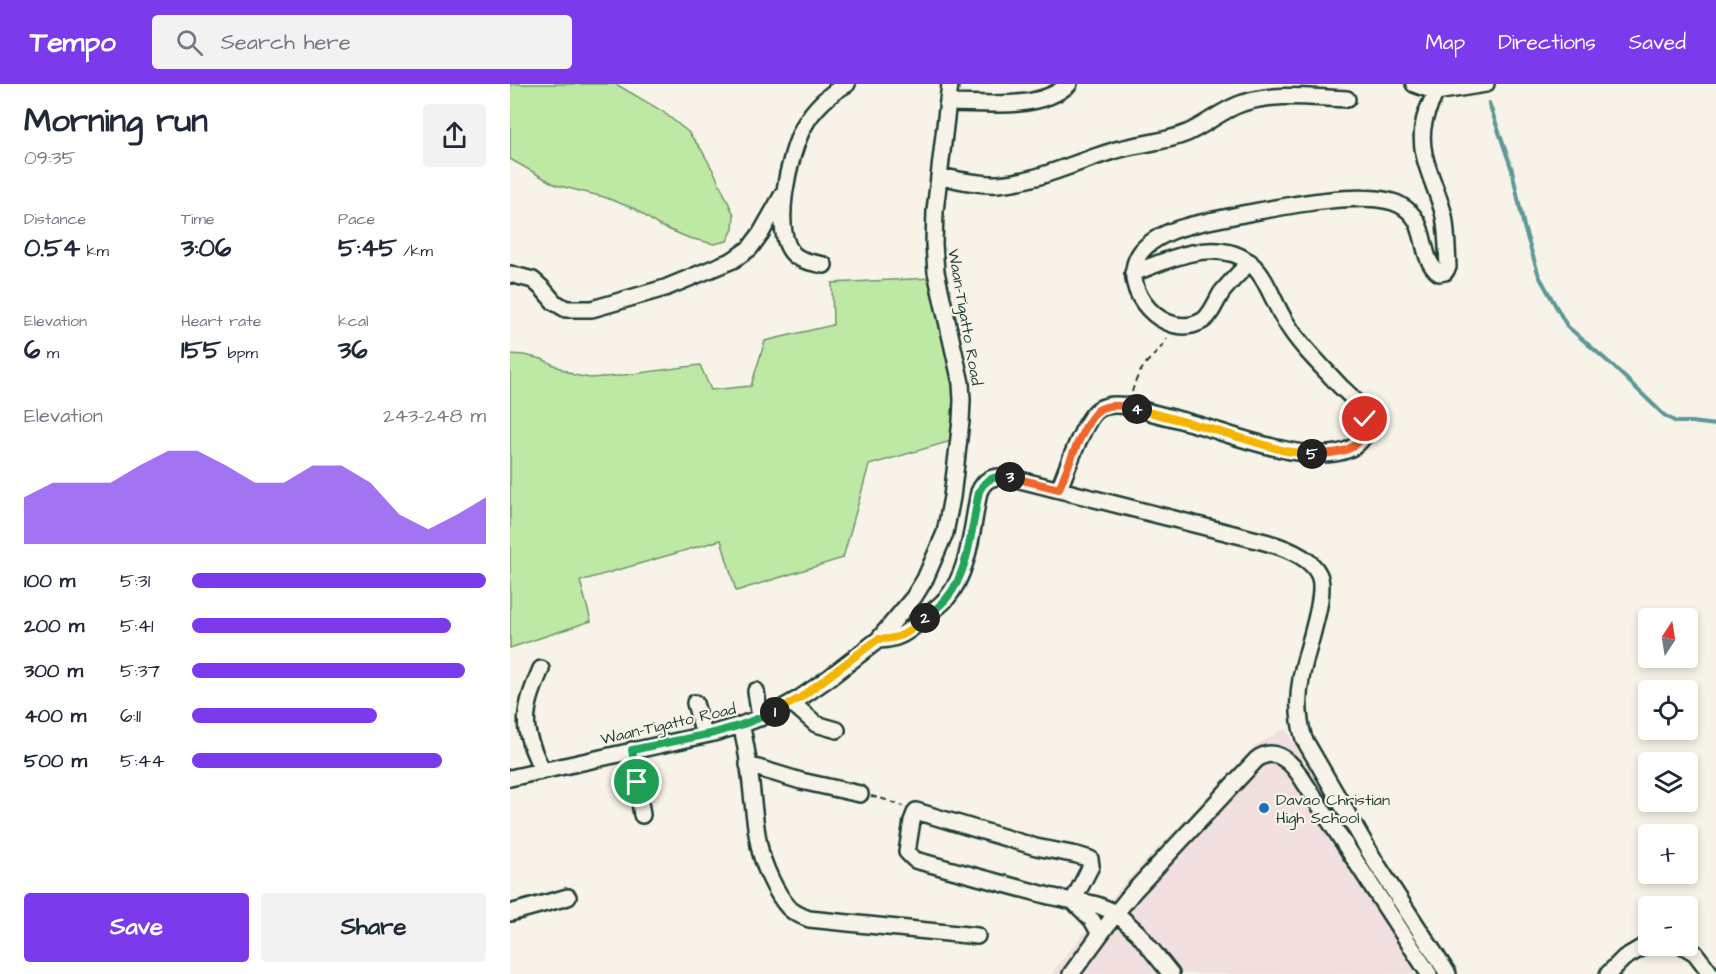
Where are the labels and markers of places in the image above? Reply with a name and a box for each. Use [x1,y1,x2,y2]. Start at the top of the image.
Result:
pin [1339,393,1390,444]
pin: 4 [1122,394,1152,424]
pin: 5 [1297,439,1327,469]
pin: 3 [995,462,1025,492]
pin: 2 [910,603,940,633]
pin: 1 [760,697,790,727]
pin [611,756,662,807]
place label: Davao Christian High School [1276,789,1390,830]
marker: Davao Christian High School [1257,801,1271,815]

